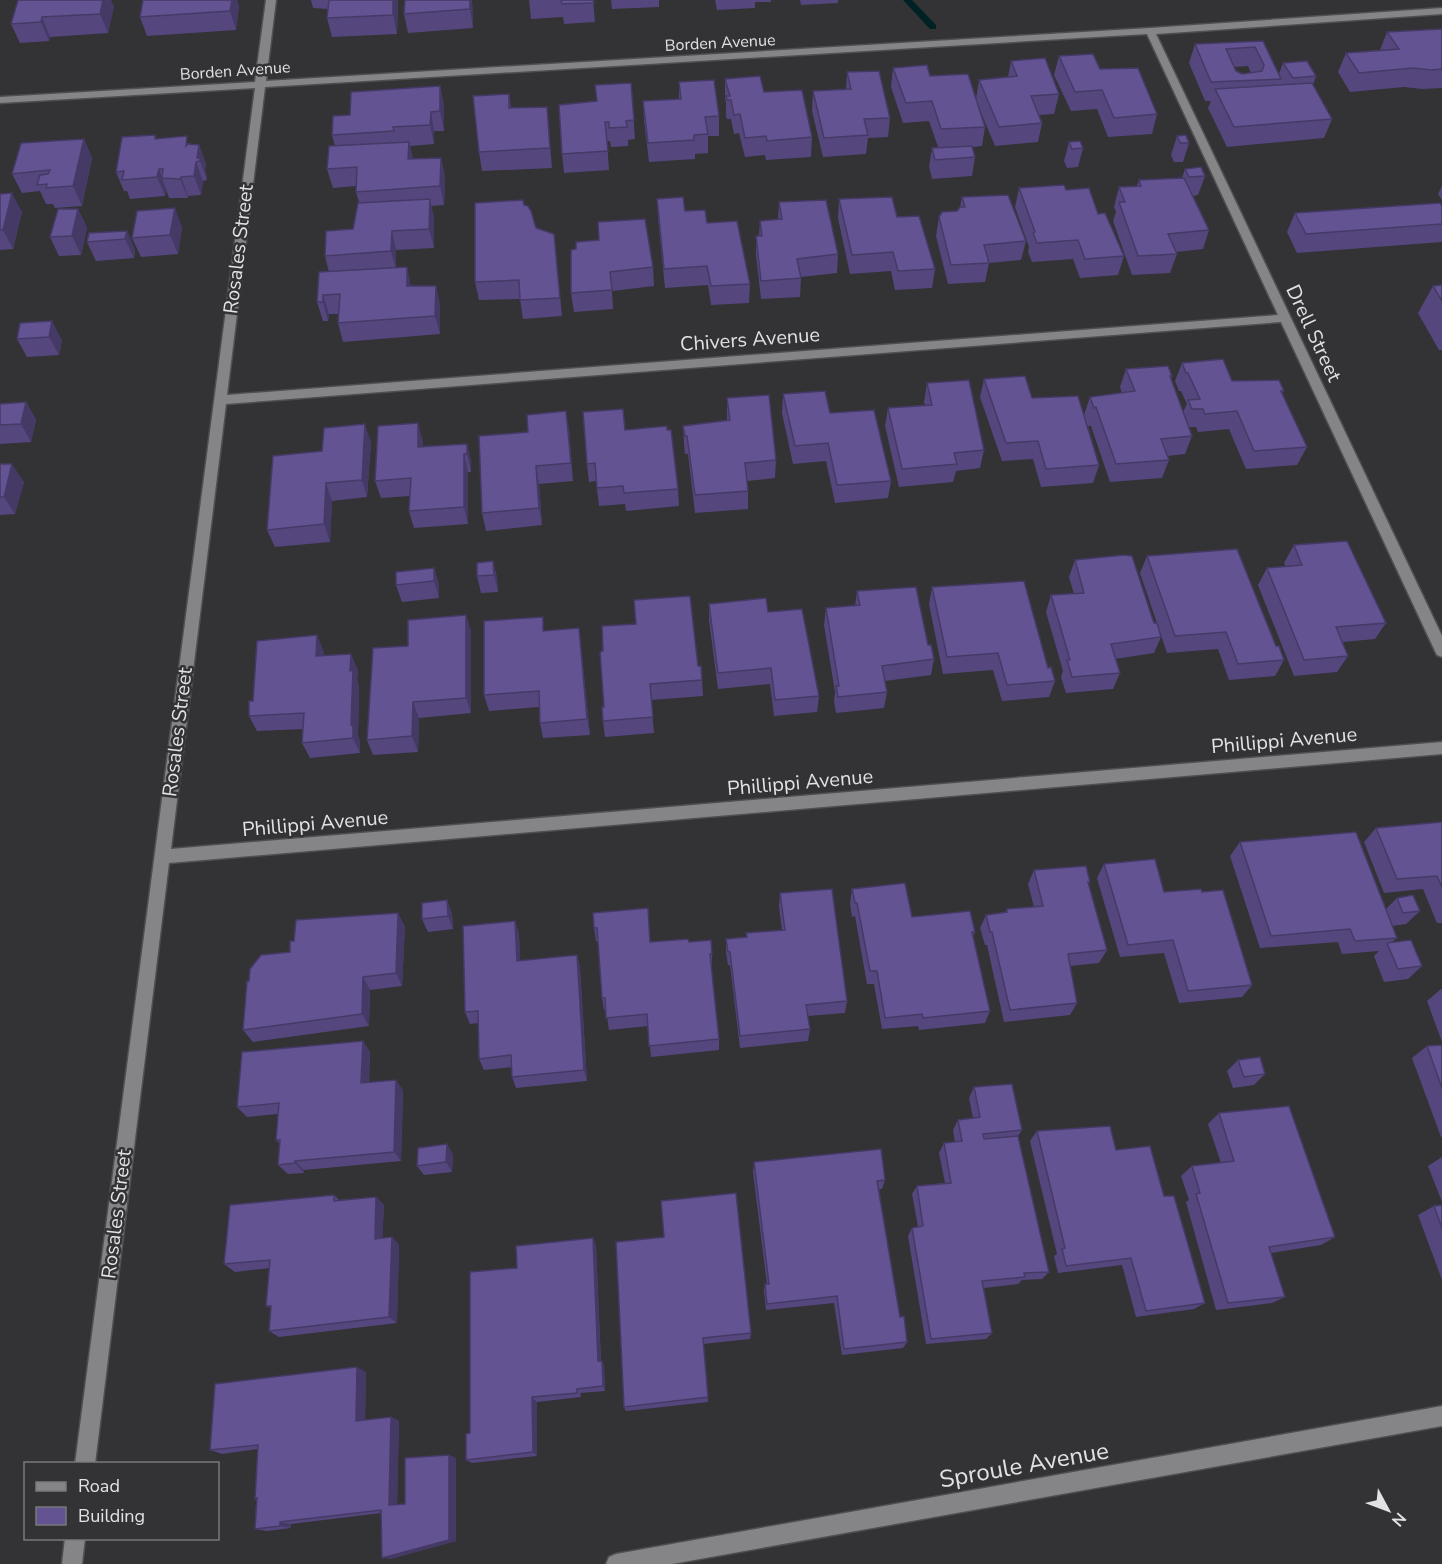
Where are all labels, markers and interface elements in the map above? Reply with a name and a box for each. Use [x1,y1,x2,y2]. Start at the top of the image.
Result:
street label: Borden Avenue [664,29,776,57]
street label: Borden Avenue [179,56,291,86]
street label: Rosales Street [217,182,260,315]
street label: Drell Street [1279,280,1348,387]
street label: Chivers Avenue [679,321,821,358]
street label: Rosales Street [156,665,199,798]
street label: Phillippi Avenue [1210,721,1358,760]
street label: Phillippi Avenue [726,763,874,802]
street label: Phillippi Avenue [241,804,389,843]
street label: Rosales Street [95,1147,138,1280]
street label: Sproule Avenue [937,1434,1111,1496]
legend [24,1462,219,1540]
text: Road [78,1474,120,1498]
north arrow [1358,1480,1418,1540]
text: Building [78,1504,145,1528]
text: N [1386,1507,1411,1531]

